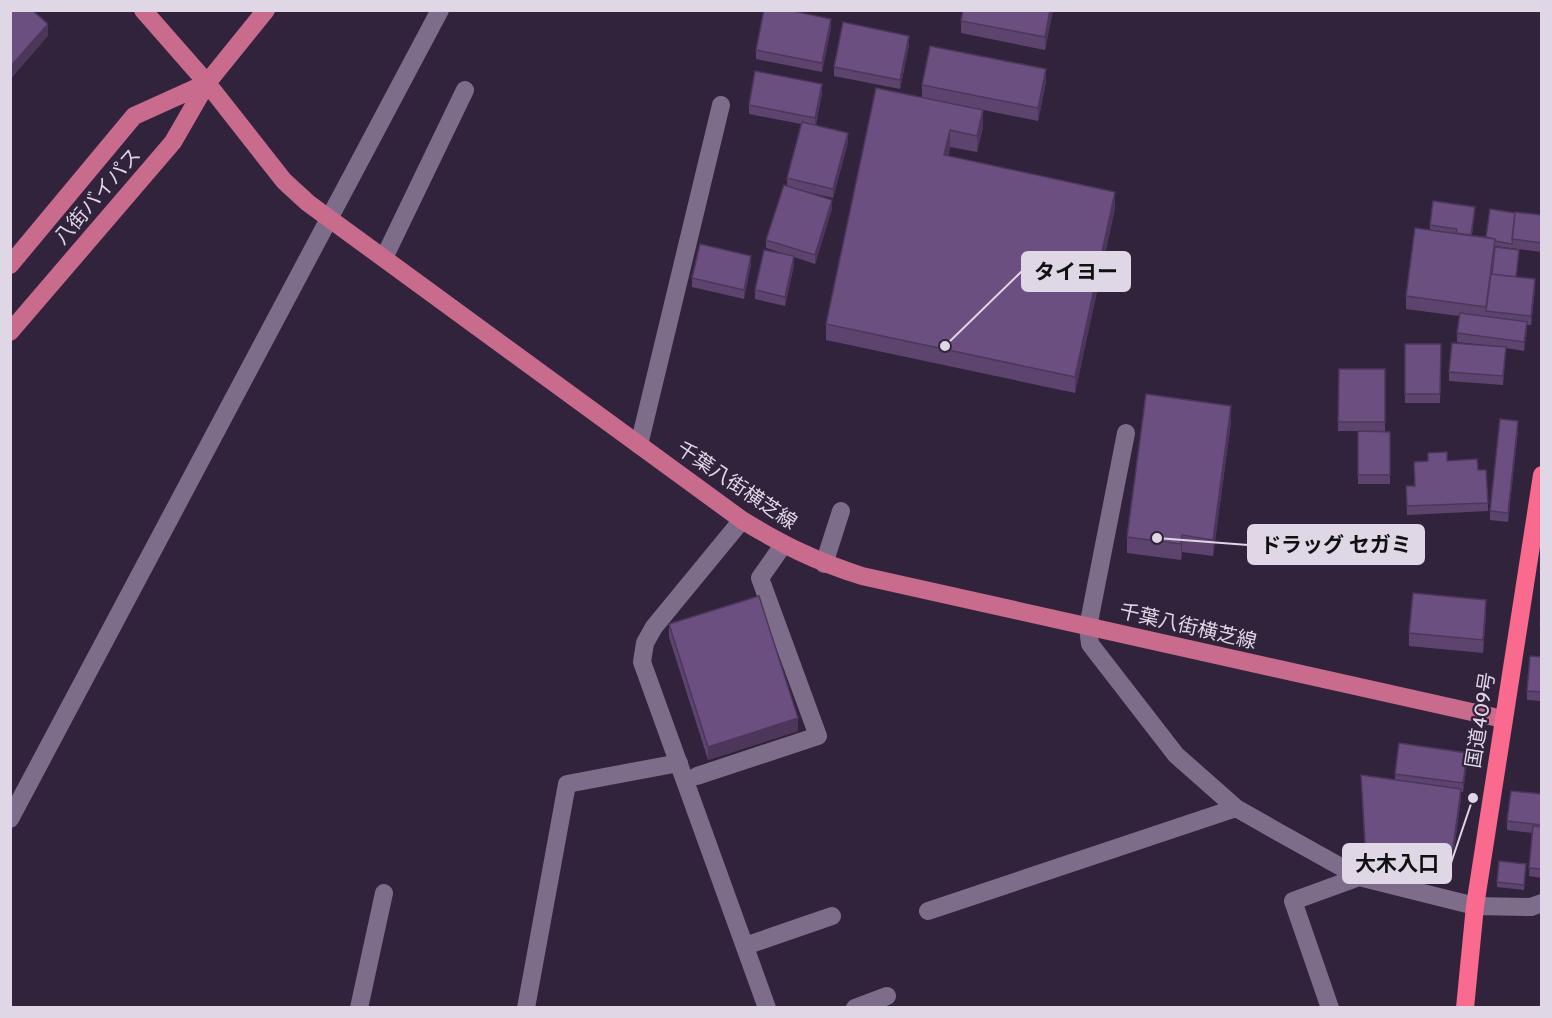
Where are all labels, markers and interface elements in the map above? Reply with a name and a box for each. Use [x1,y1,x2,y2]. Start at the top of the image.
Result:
street label: 八街バイパス [49,143,145,249]
callout: タイヨー [1022,252,1130,291]
text: タイヨー [1034,259,1118,284]
street label: 千葉八街横芝線 [672,436,802,534]
callout: ドラッグ セガミ [1248,525,1424,564]
text: ドラッグ セガミ [1260,532,1412,557]
street label: 千葉八街横芝線 [1117,599,1259,653]
street label: 国道409号 [1461,670,1499,770]
callout: 大木入口 [1343,844,1451,883]
text: 大木入口 [1355,851,1439,876]

